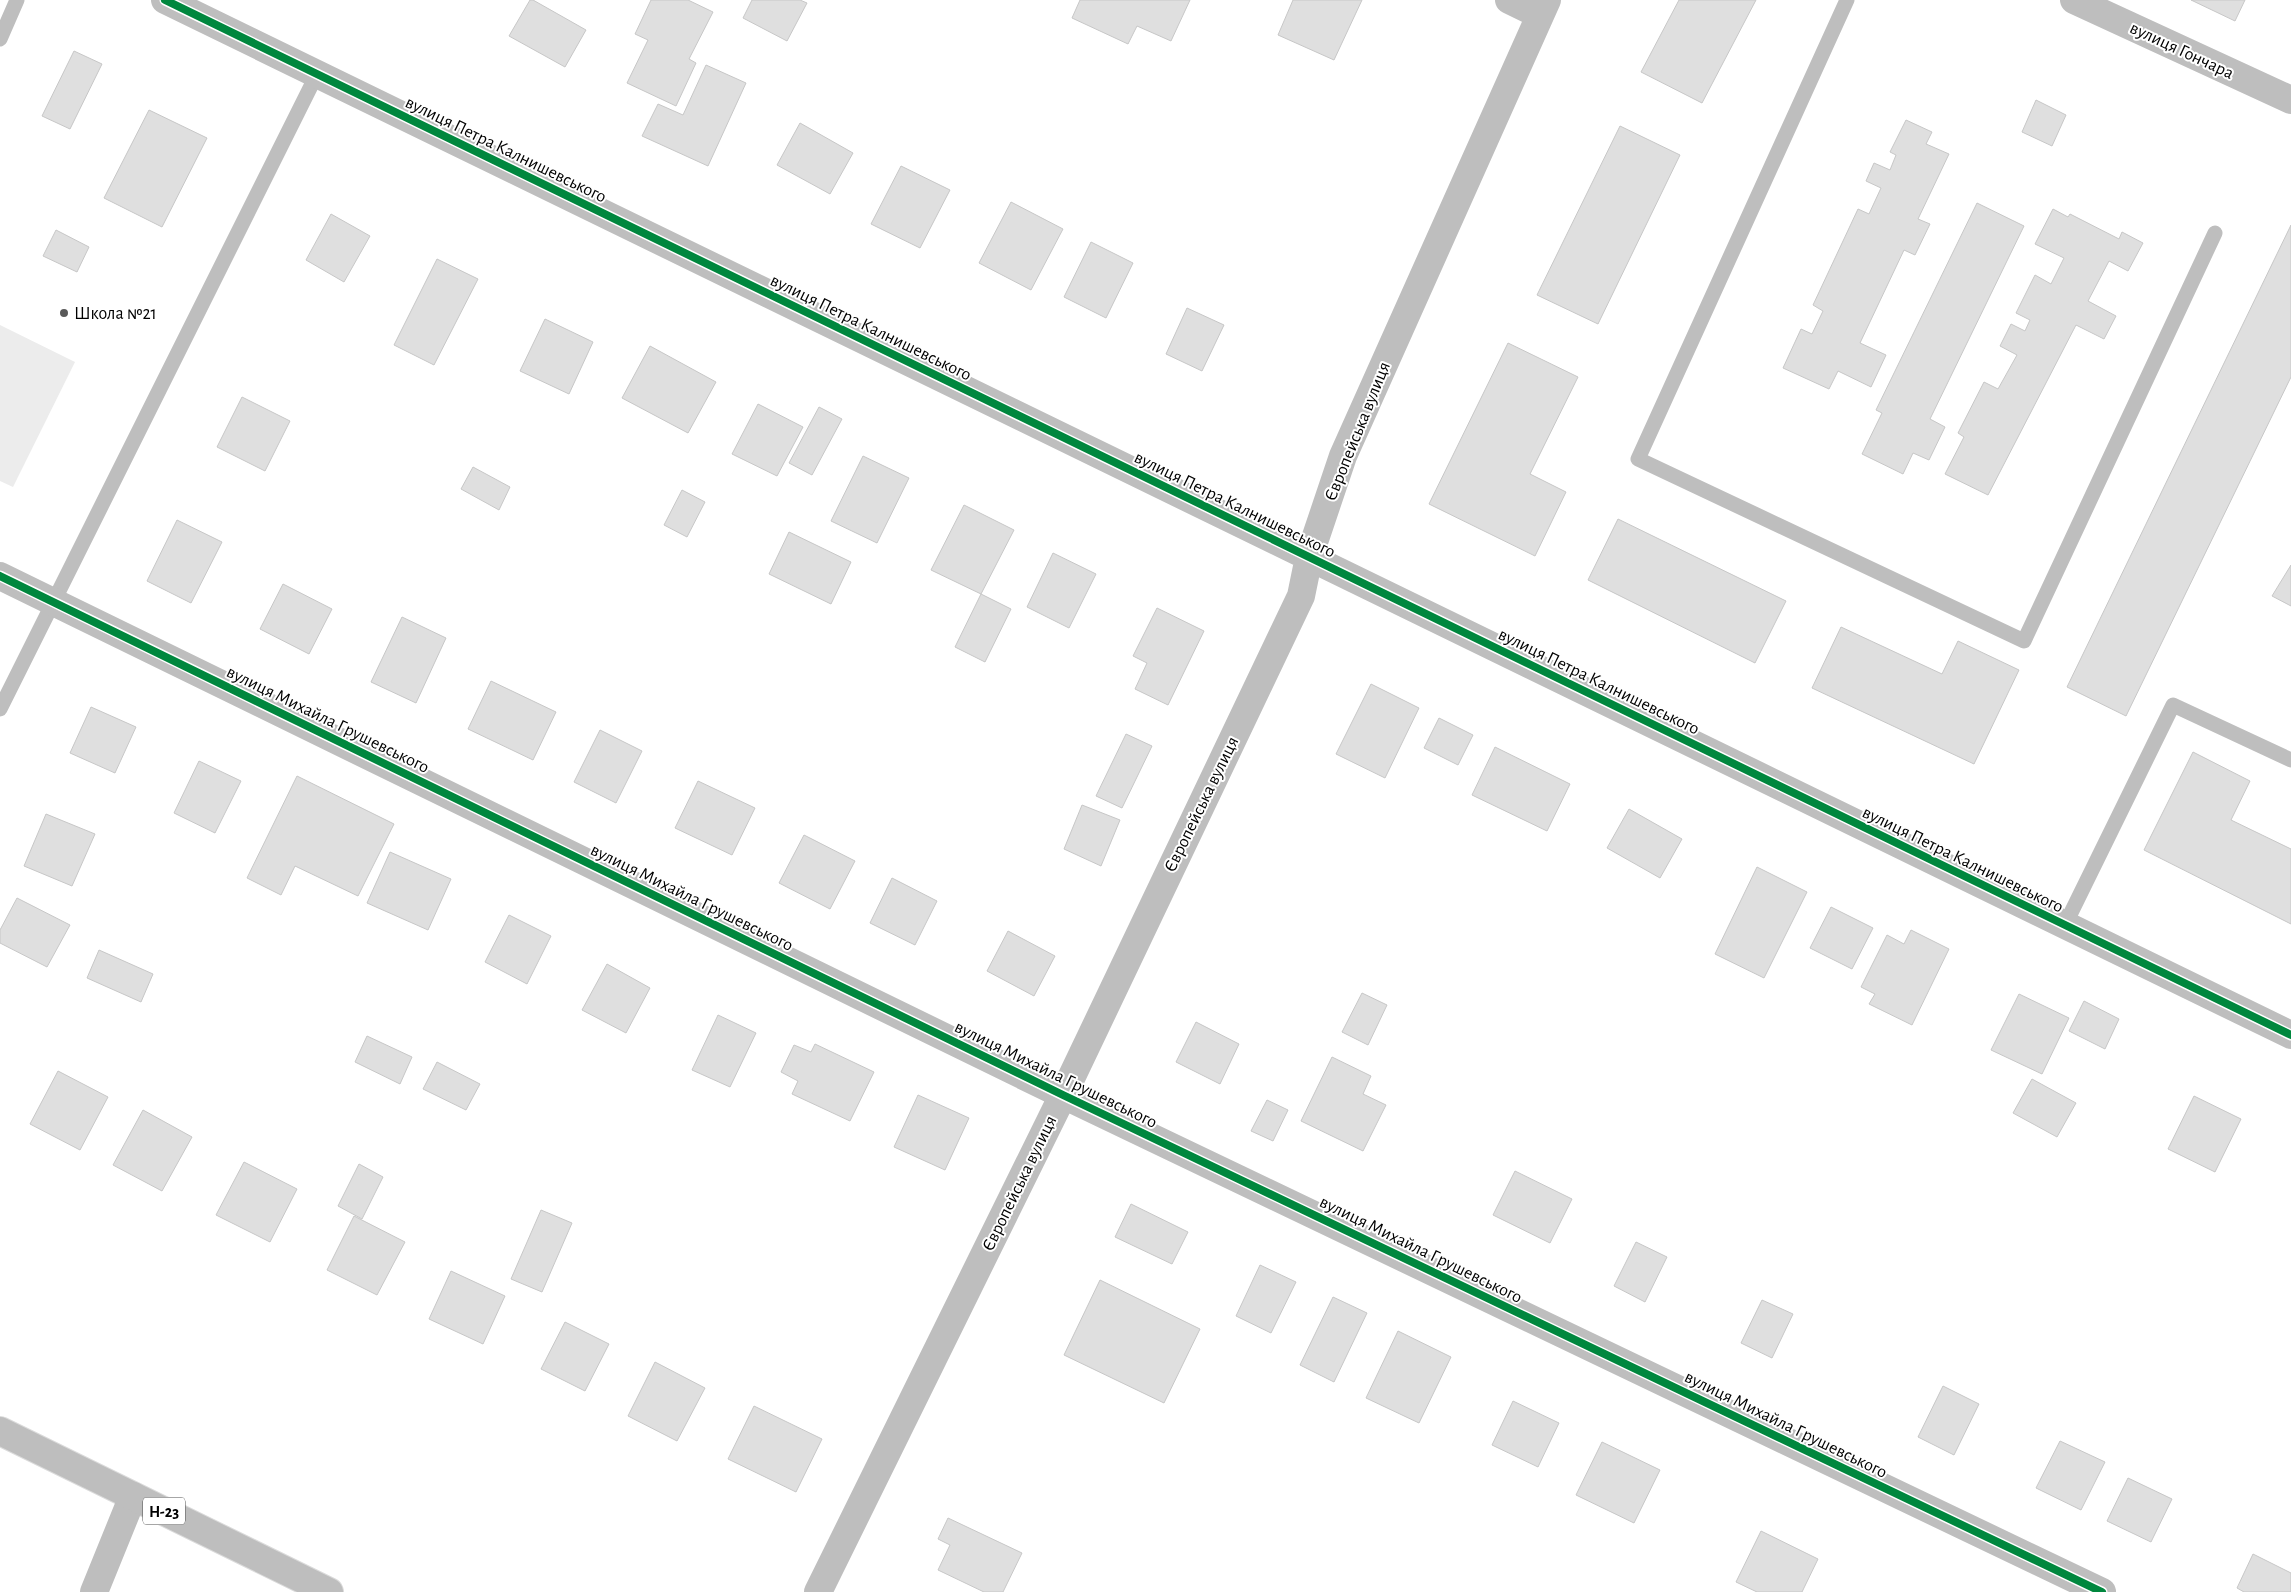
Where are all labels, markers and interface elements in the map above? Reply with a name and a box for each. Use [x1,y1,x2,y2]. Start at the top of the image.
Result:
street label: вулиця Гончара [2127,19,2236,83]
street label: вулиця Петра Калнишевського [402,93,609,207]
street label: вулиця Петра Калнишевського [767,271,974,385]
place label: Школа №21 [74,305,157,323]
marker: Школа №21 [58,307,70,319]
street label: Європейська вулиця [1322,359,1394,503]
street label: вулиця Петра Калнишевського [1131,448,1338,562]
street label: вулиця Петра Калнишевського [1495,625,1702,739]
street label: вулиця Михайла Грушевського [224,663,432,777]
street label: Європейська вулиця [1161,734,1242,875]
street label: вулиця Петра Калнишевського [1859,803,2066,917]
street label: вулиця Михайла Грушевського [588,841,796,955]
street label: вулиця Михайла Грушевського [952,1018,1160,1132]
street label: Європейська вулиця [979,1113,1060,1254]
street label: вулиця Михайла Грушевського [1317,1193,1525,1307]
street label: вулиця Михайла Грушевського [1682,1368,1890,1482]
road number: Н-23 [143,1498,185,1524]

